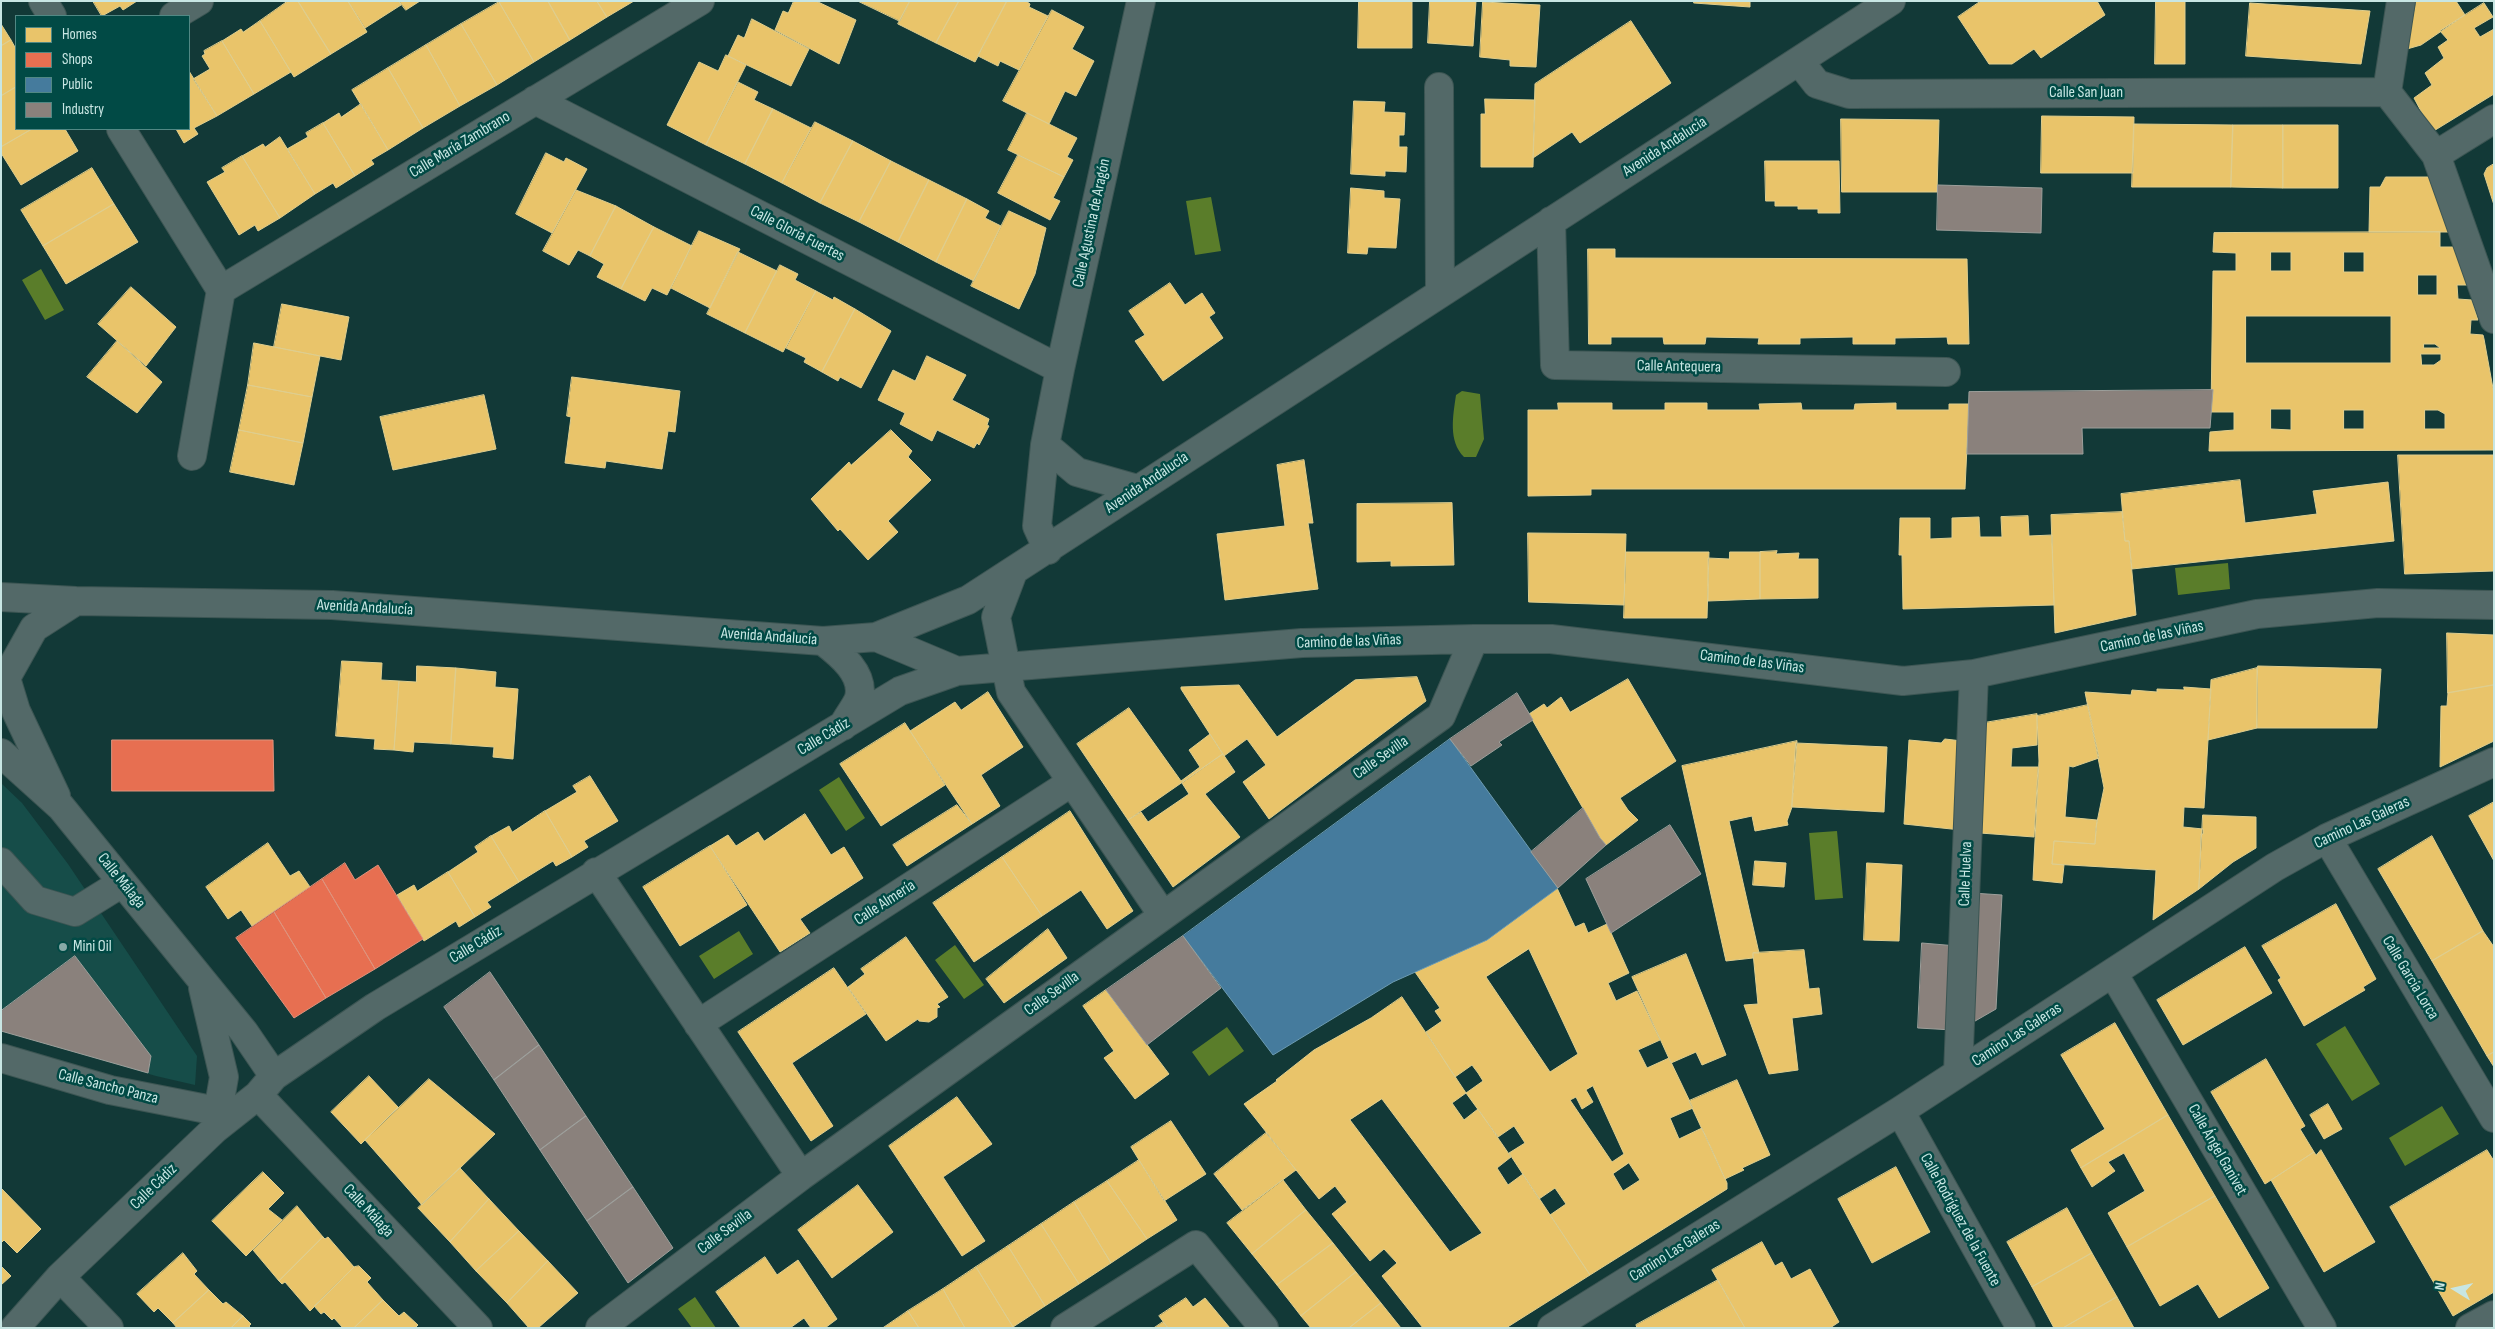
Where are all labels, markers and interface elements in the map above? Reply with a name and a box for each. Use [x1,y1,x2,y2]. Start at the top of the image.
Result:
legend [15,15,190,130]
text: Homes [62,25,97,44]
text: Shops [62,50,93,69]
text: Public [62,75,93,94]
street label: Calle San Juan [2049,83,2123,103]
text: Industry [62,100,104,119]
street label: Calle María Zambrano [406,107,514,183]
street label: Avenida Andalucía [1619,113,1711,181]
street label: Calle Agustina de Aragón [1069,157,1115,289]
street label: Calle Gloria Fuertes [747,202,847,266]
street label: Calle Antequera [1637,357,1721,377]
street label: Avenida Andalucía [1102,448,1192,518]
street label: Avenida Andalucía [316,596,414,620]
street label: Camino de las Viñas [2099,617,2205,657]
street label: Avenida Andalucía [720,624,818,650]
street label: Camino de las Viñas [1296,631,1402,653]
street label: Camino de las Viñas [1699,646,1805,678]
street label: Calle Cádiz [794,714,854,760]
street label: Calle Sevilla [1350,732,1412,784]
street label: Camino Las Galeras [2311,793,2413,853]
street label: Calle Huelva [1955,841,1977,907]
street label: Calle Málaga [93,849,149,913]
street label: Calle Almería [851,876,919,930]
street label: Calle Cádiz [446,922,506,968]
street label: Calle García Lorca [2378,933,2442,1023]
place label: Mini Oil [73,937,112,957]
marker: Mini Oil [57,941,69,953]
street label: Calle Sevilla [1021,968,1083,1020]
street label: Camino Las Galeras [1969,999,2065,1071]
street label: Calle Sancho Panza [56,1065,160,1109]
street label: Calle Ángel Ganivet [2183,1101,2251,1199]
street label: Calle Rodríguez de la Fuente [1915,1150,2005,1290]
street label: Calle Cádiz [127,1160,181,1214]
street label: Calle Málaga [339,1180,397,1242]
street label: Calle Sevilla [694,1205,756,1259]
street label: Camino Las Galeras [1626,1216,1724,1286]
north arrow [2430,1264,2480,1314]
text: N [2431,1281,2449,1291]

